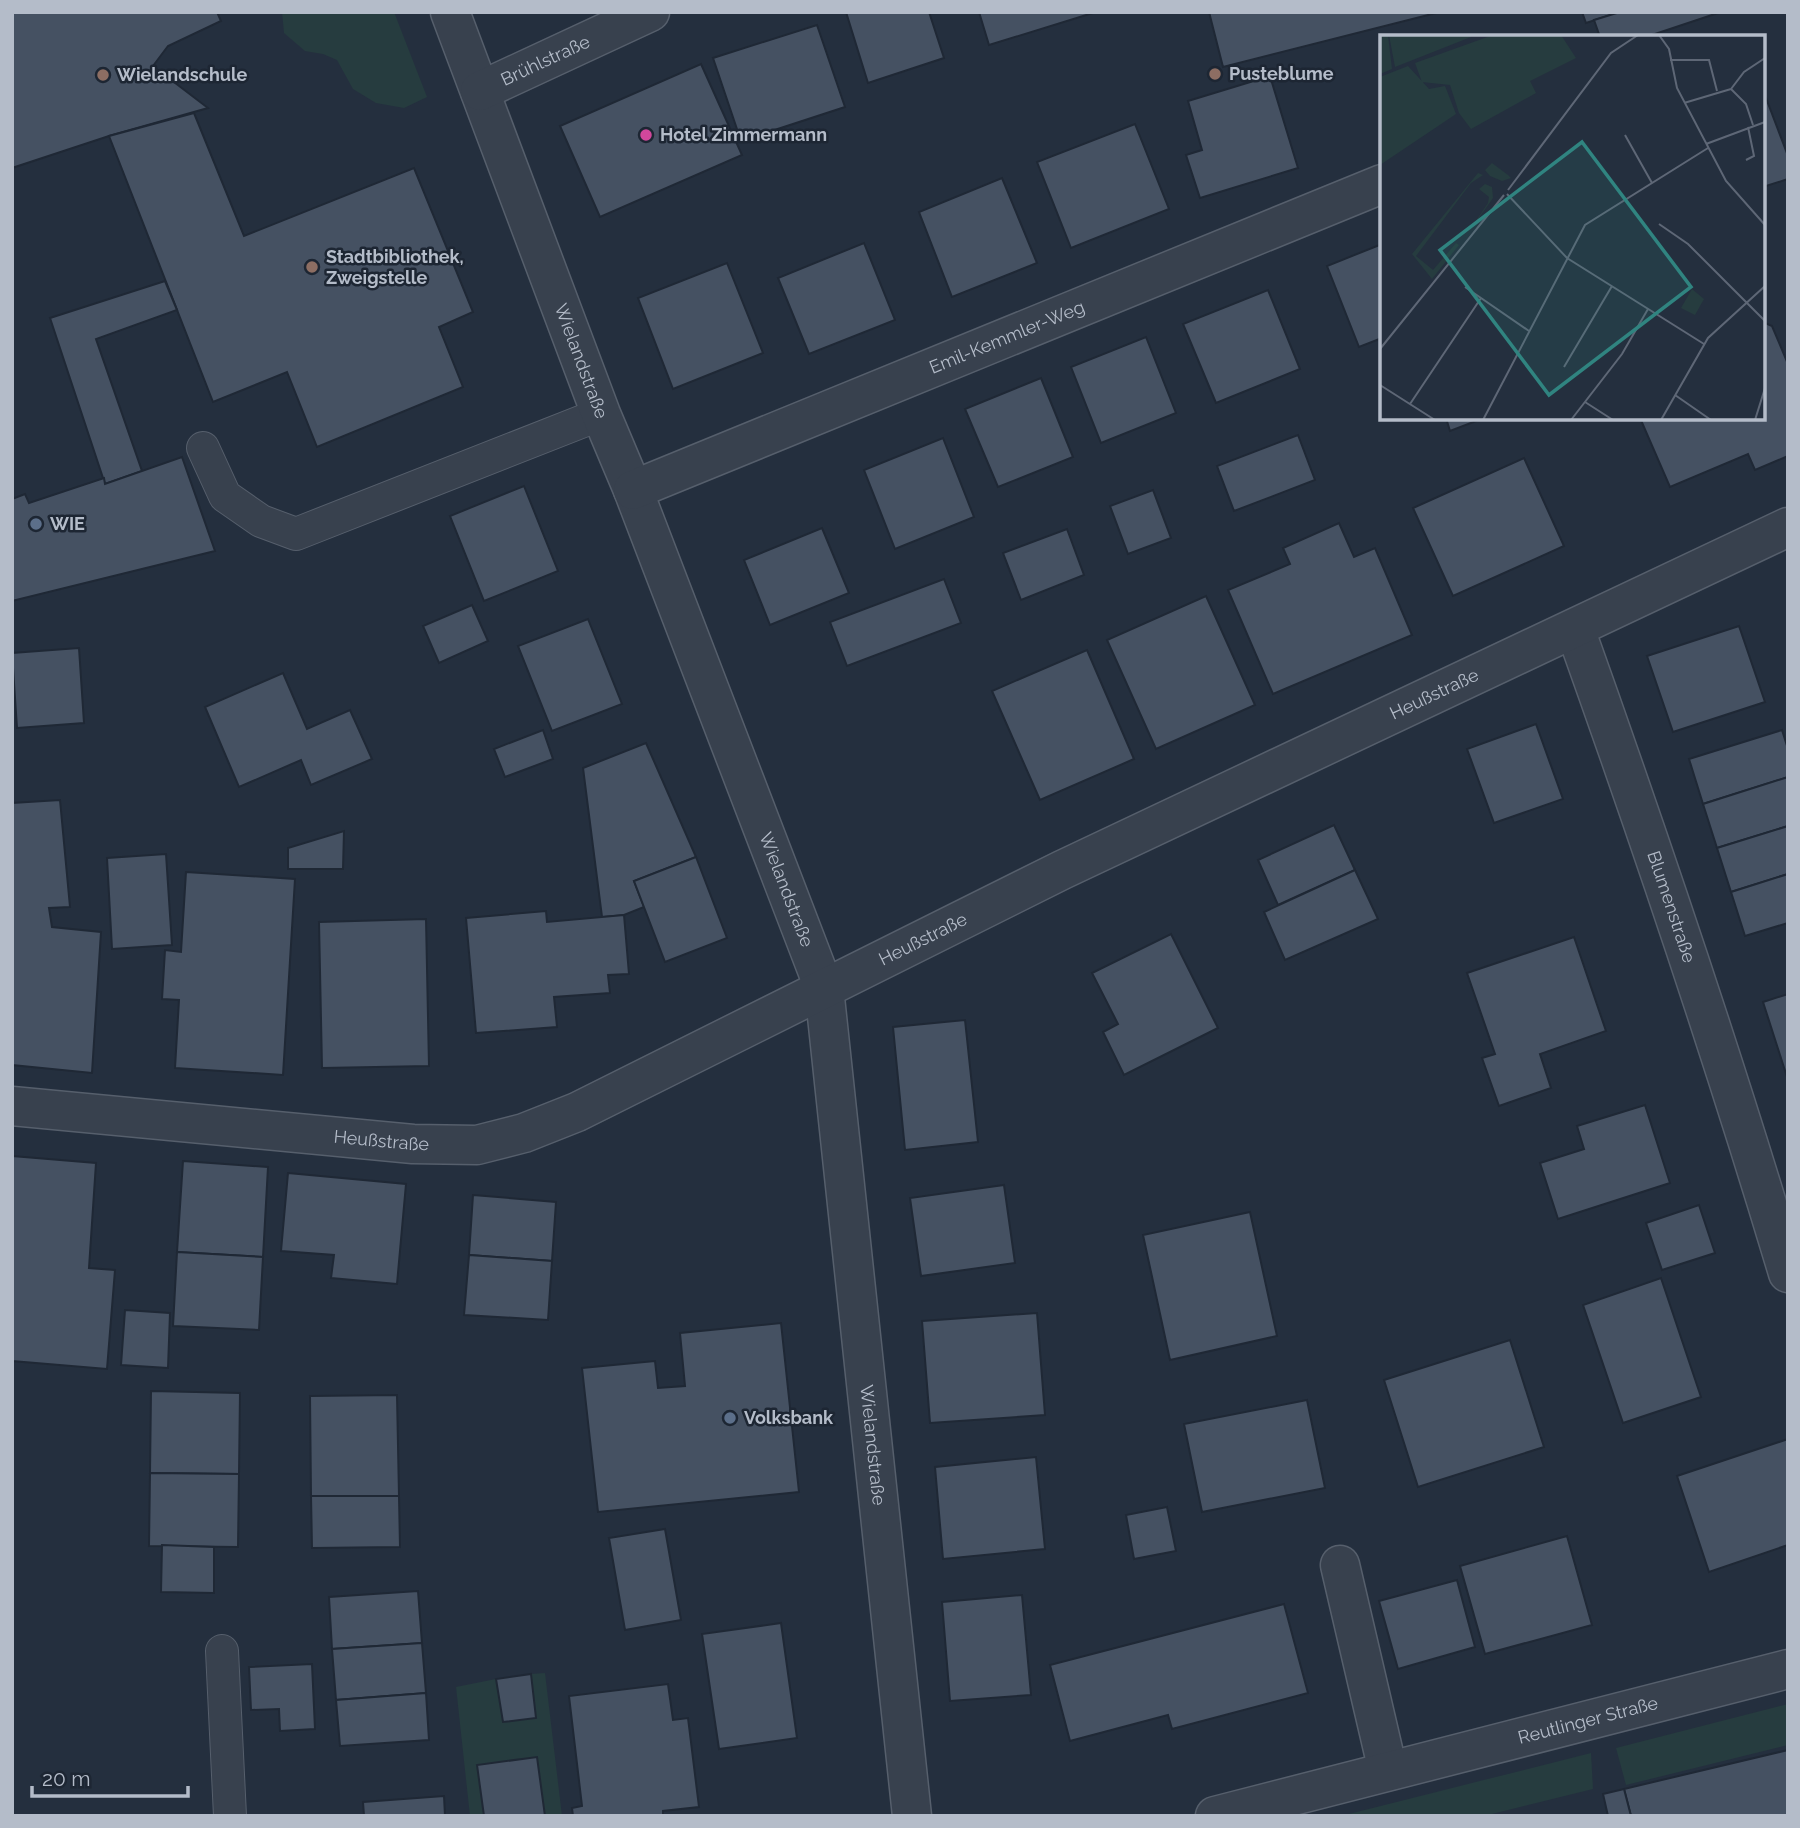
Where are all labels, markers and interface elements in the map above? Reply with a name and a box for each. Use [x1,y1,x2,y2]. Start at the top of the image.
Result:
street label: Brühlstraße [497,30,593,90]
inset map [1380,35,1765,420]
place label: Pusteblume [1229,63,1334,84]
place label: Wielandschule [117,64,248,85]
marker: Pusteblume [1207,66,1223,82]
marker: Wielandschule [95,67,111,83]
place label: Hotel Zimmermann [660,124,827,145]
marker: Hotel Zimmermann [638,127,654,143]
place label: Stadtbibliothek, Zweigstelle [326,246,464,288]
marker: Stadtbibliothek, Zweigstelle [304,259,320,275]
street label: Emil-Kemmler-Weg [926,296,1087,378]
street label: Wielandstraße [551,301,613,422]
place label: WIE [50,513,85,534]
marker: WIE [28,516,44,532]
street label: Heußstraße [1386,664,1482,724]
street label: Wielandstraße [755,829,818,950]
street label: Blumenstraße [1643,848,1700,966]
street label: Heußstraße [875,908,971,970]
street label: Heußstraße [333,1126,430,1154]
street label: Wielandstraße [856,1384,890,1507]
place label: Volksbank [744,1407,834,1428]
marker: Volksbank [722,1410,738,1426]
street label: Reutlinger Straße [1516,1692,1660,1748]
scale bar [32,1755,187,1799]
text: 20 m [42,1766,90,1791]

